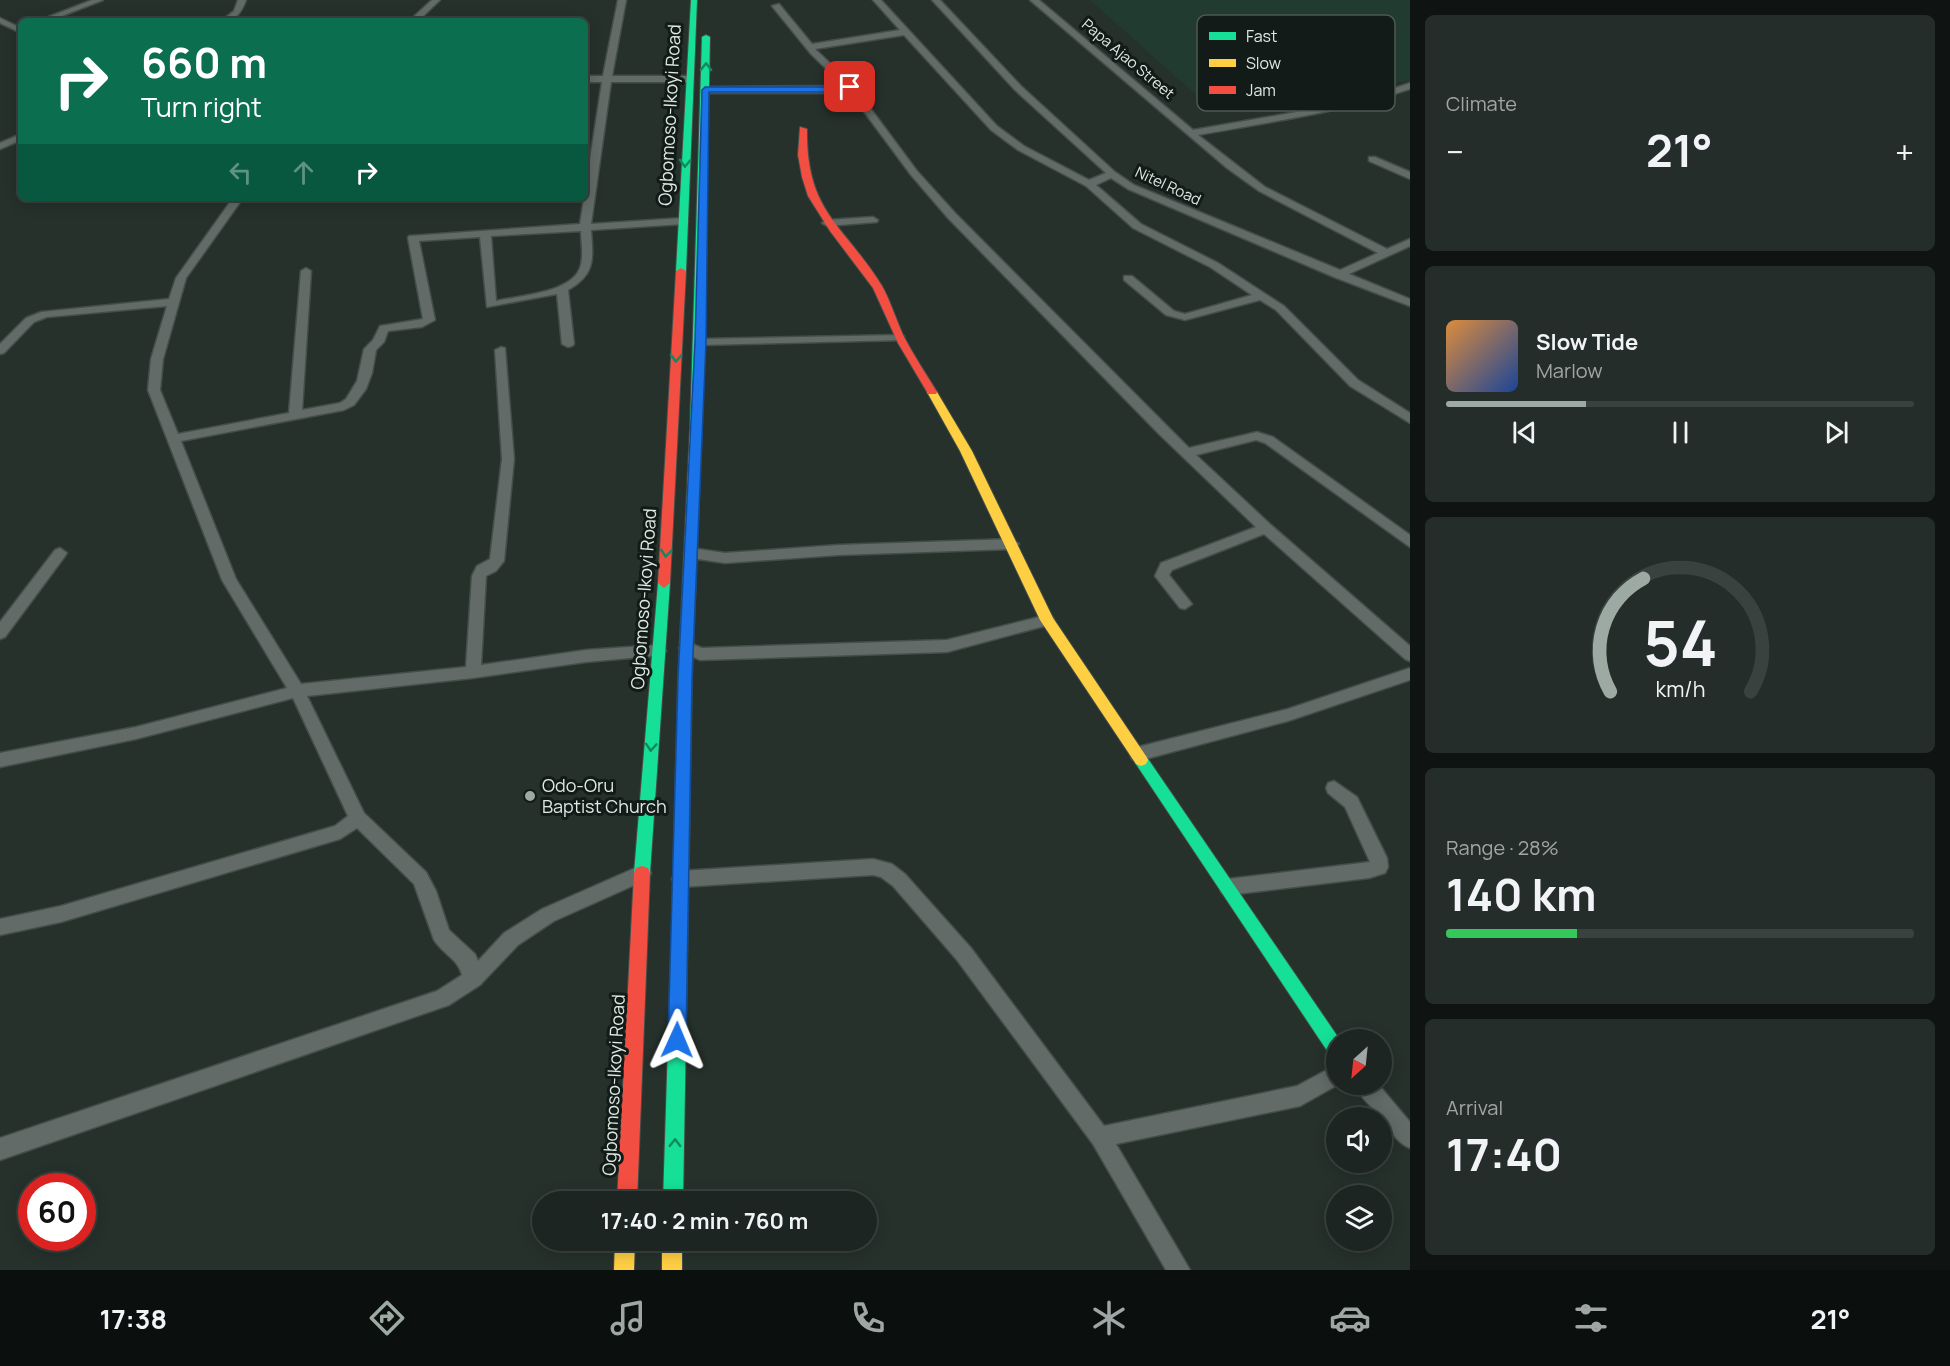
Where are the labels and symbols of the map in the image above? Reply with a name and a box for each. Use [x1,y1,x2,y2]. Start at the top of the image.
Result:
street label: Papa Ajao Street [1078,14,1179,104]
legend [1197,15,1395,111]
street label: Ogbomoso-Ikoyi Road [652,24,686,206]
text: Fast [1246,25,1277,47]
text: Slow [1246,52,1281,74]
pin [824,61,875,112]
one-way arrow [700,62,712,71]
text: Jam [1246,79,1276,101]
one-way arrow [679,159,692,168]
street label: Nitel Road [1132,161,1205,210]
one-way arrow [670,354,683,363]
street label: Ogbomoso-Ikoyi Road [625,508,661,690]
one-way arrow [660,548,673,557]
one-way arrow [645,743,658,752]
place label: Odo-Oru Baptist Church [542,773,667,818]
marker: Odo-Oru Baptist Church [523,789,537,803]
street label: Ogbomoso-Ikoyi Road [596,994,630,1176]
position arrow [645,1008,709,1072]
north arrow [1326,1029,1392,1095]
one-way arrow [668,1139,681,1148]
speed limit sign: 60 [18,1173,96,1251]

